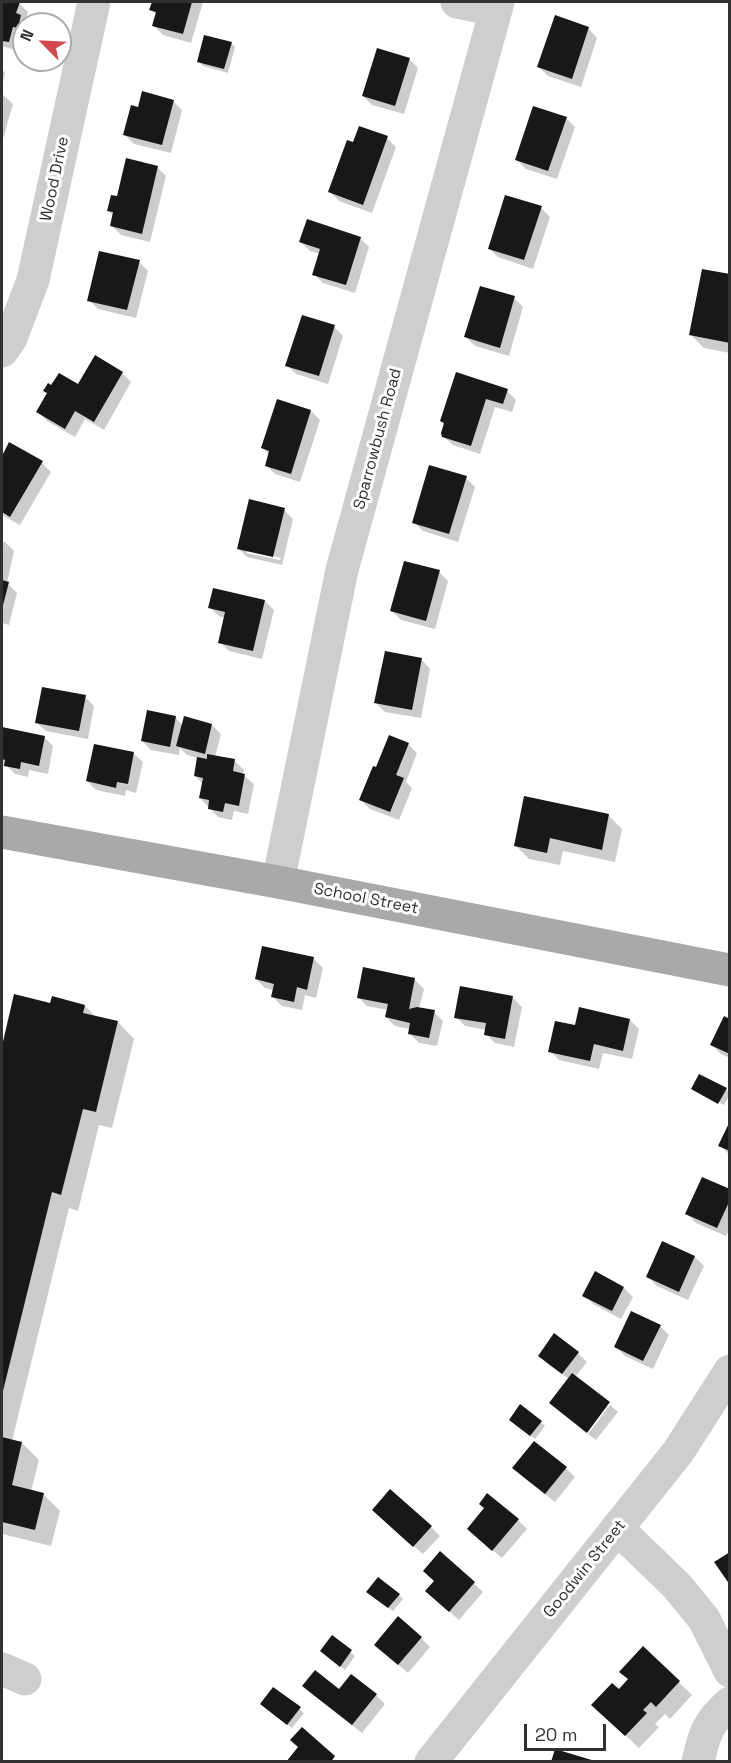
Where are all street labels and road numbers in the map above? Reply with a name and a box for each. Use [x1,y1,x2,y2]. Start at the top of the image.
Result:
street label: Wood Drive [37,135,73,223]
street label: Sparrowbush Road [350,366,406,512]
street label: School Street [312,879,420,919]
street label: Goodwin Street [540,1516,630,1622]

